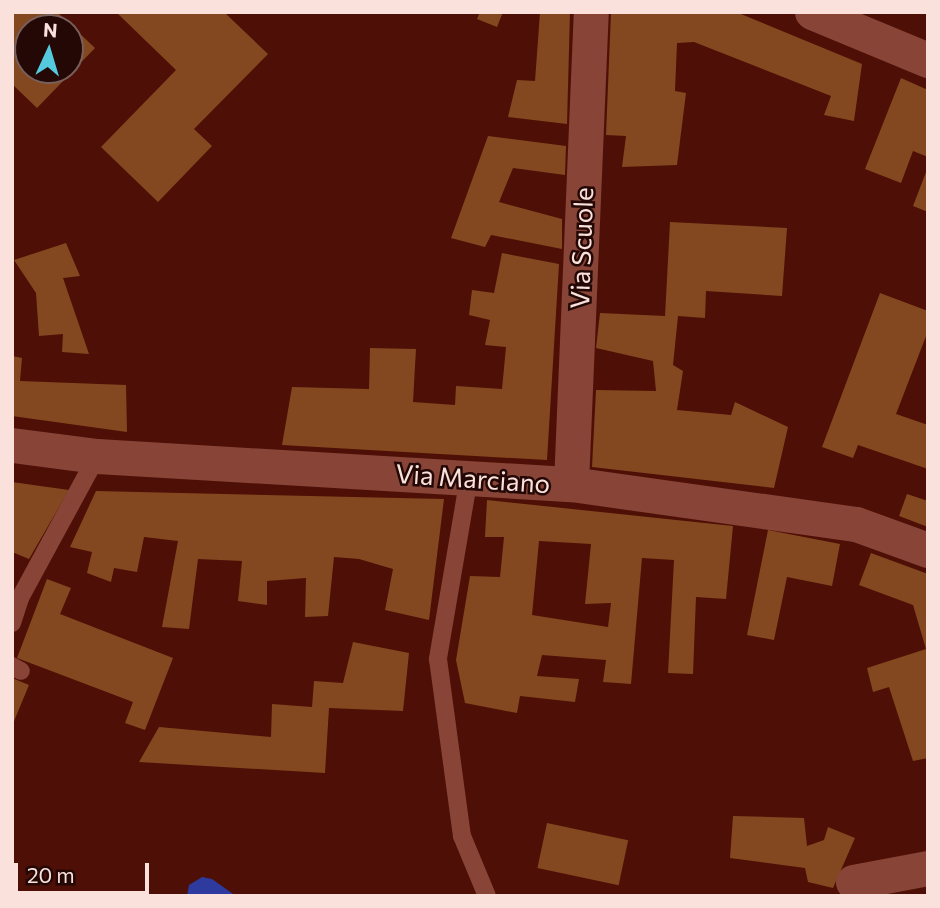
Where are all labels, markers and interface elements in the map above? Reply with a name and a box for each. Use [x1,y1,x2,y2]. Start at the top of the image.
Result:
north arrow [14,14,84,84]
text: N [42,18,58,42]
street label: Via Scuole [563,187,599,309]
street label: Via Marciano [395,457,551,499]
scale bar [18,848,152,892]
text: 20 m [27,862,75,887]

